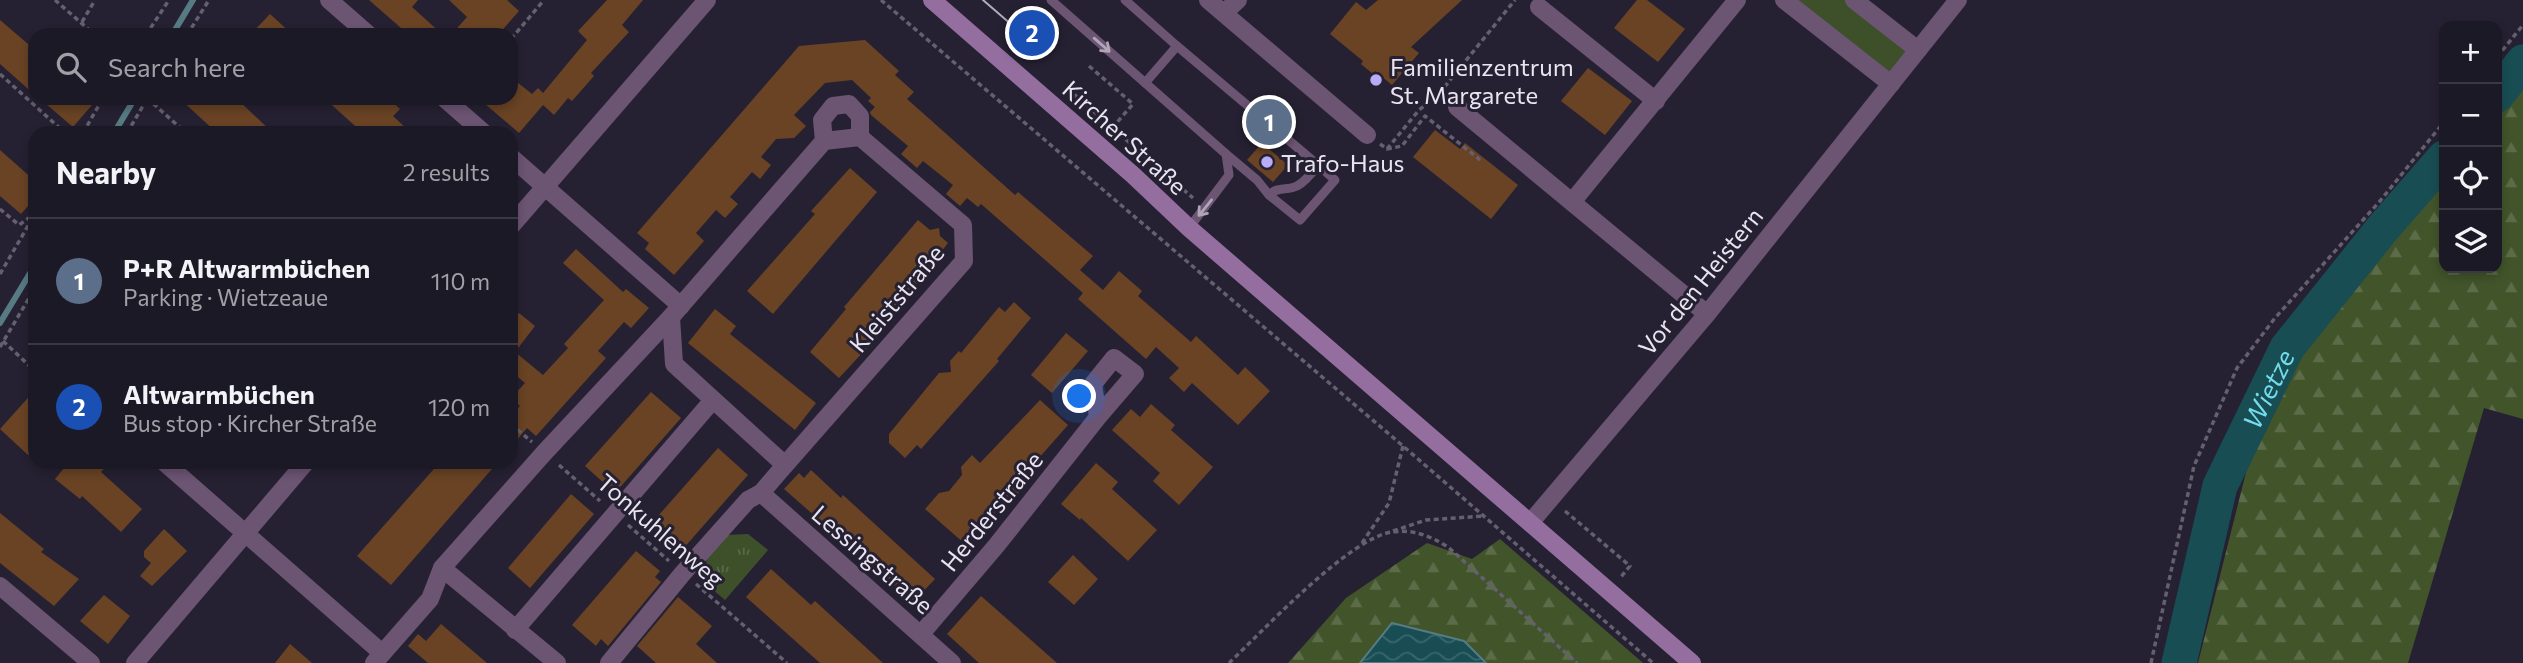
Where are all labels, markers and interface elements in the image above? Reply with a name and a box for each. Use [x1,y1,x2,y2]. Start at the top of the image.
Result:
pin: 2 [1009,7,1055,59]
map controls [2439,21,2502,273]
button: + [2439,21,2502,84]
search box [28,28,518,105]
one-way arrow [1093,37,1111,53]
icon: search [52,48,90,86]
text: Search here [108,51,246,82]
place label: Familienzentrum St. Margarete [1390,52,1574,109]
marker: Familienzentrum St. Margarete [1368,72,1384,88]
street label: Kircher Straße [1057,74,1193,200]
button: − [2439,84,2502,147]
pin: 1 [1246,96,1292,148]
button: locate [2439,147,2502,210]
place label: Trafo-Haus [1281,148,1405,177]
text: Nearby [56,153,156,190]
marker: Trafo-Haus [1259,154,1275,170]
text: 2 results [403,158,490,186]
one-way arrow [1198,198,1213,217]
street label: Vor den Heistern [1632,201,1768,361]
button: layers [2439,210,2502,273]
street label: Kleiststraße [843,238,949,358]
text: P+R Altwarmbüchen [123,252,370,283]
text: 1 [74,267,84,295]
text: 110 m [431,267,490,295]
text: Parking · Wietzeaue [123,283,328,311]
water label: Wietze [2235,344,2300,433]
text: Altwarmbüchen [123,378,315,409]
your location [1062,379,1096,413]
text: 2 [72,393,86,421]
text: 120 m [428,393,490,421]
text: Bus stop · Kircher Straße [123,409,377,437]
street label: Herderstraße [934,445,1048,577]
street label: Tonkuhlenweg [592,467,730,593]
street label: Lessingstraße [807,499,939,619]

